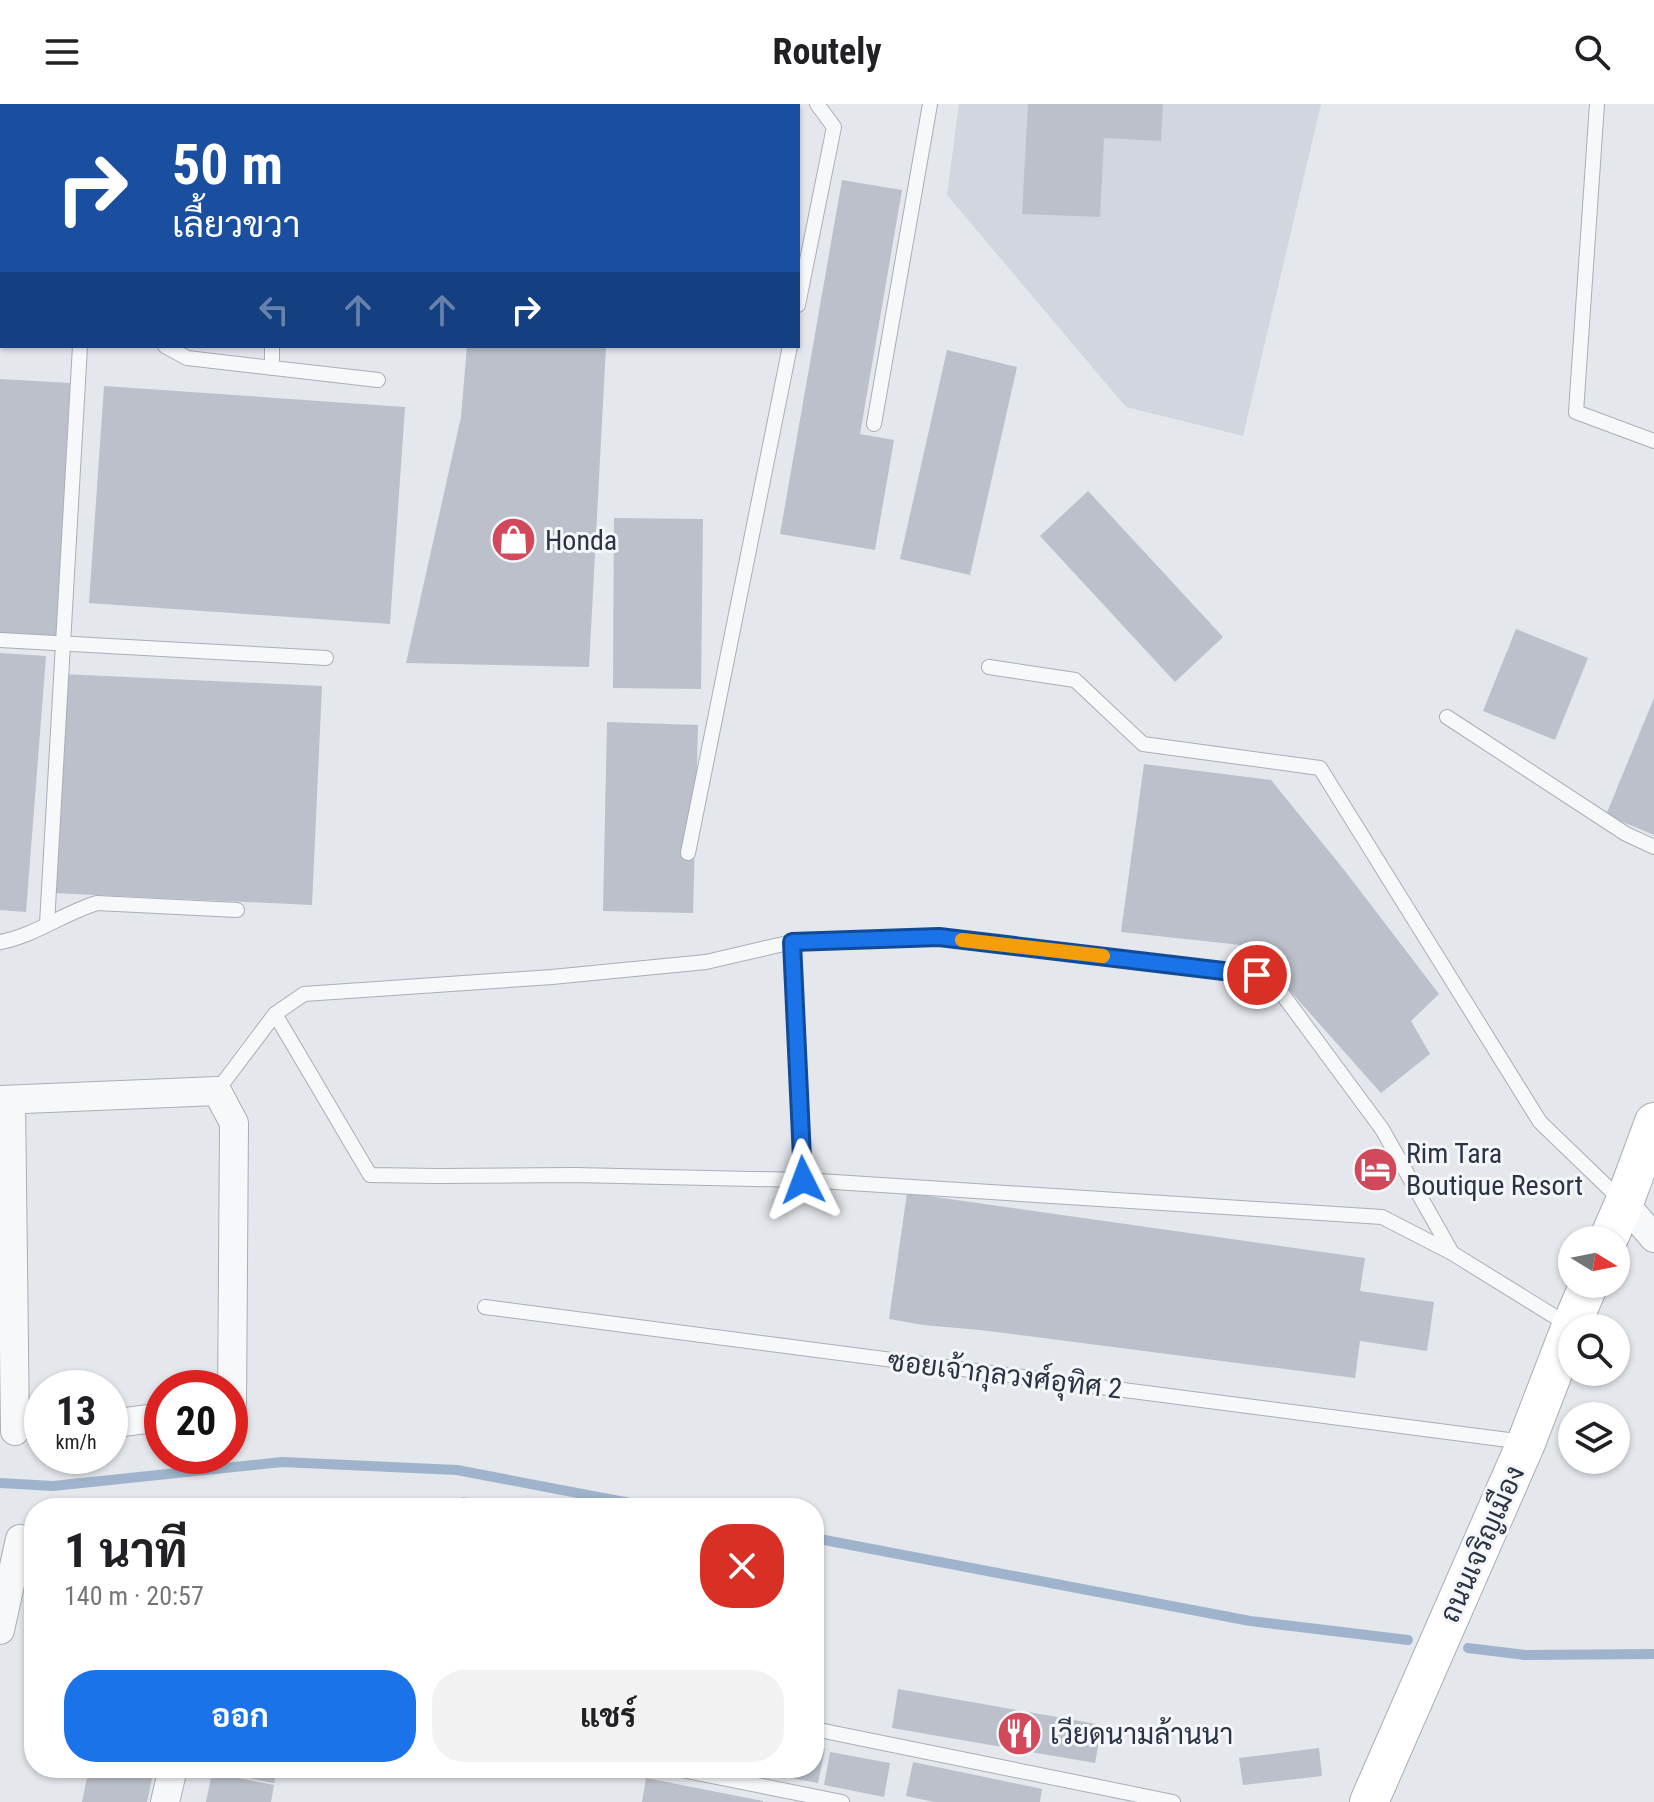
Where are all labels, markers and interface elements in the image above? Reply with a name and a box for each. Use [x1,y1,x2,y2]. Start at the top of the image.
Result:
icon: menu [40,30,84,74]
icon: search [1570,30,1614,74]
text: Routely [773,31,881,73]
text: 50 m [172,132,283,198]
icon: right [40,136,144,240]
text: เลี้ยวขวา [172,204,300,246]
icon: left [252,288,296,332]
icon: ahead [336,288,380,332]
icon: ahead [420,288,464,332]
icon: right [504,288,548,332]
shop icon: Honda [490,516,538,564]
place label: Honda [545,524,617,557]
pin [1223,941,1291,1009]
icon: arrive [1235,953,1279,997]
place label: Rim Tara Boutique Resort [1406,1137,1583,1202]
position arrow [761,1138,845,1222]
hotel icon: Rim Tara Boutique Resort [1351,1145,1399,1193]
north arrow [1558,1226,1630,1298]
map controls [1558,1226,1630,1474]
button: search [1558,1314,1630,1386]
street label: ซอยเจ้ากุลวงศ์อุทิศ 2 [886,1341,1124,1409]
speed limit sign: 20 [144,1370,248,1474]
text: 13 [56,1388,96,1435]
button: layers [1558,1402,1630,1474]
text: km/h [55,1430,97,1454]
street label: ถนนเจริญเมือง [1431,1460,1532,1628]
text: 1 นาที [64,1522,188,1579]
button: close [700,1524,784,1608]
text: 140 m · 20:57 [64,1581,204,1611]
button: ออก [64,1670,416,1762]
button: แชร์ [432,1670,784,1762]
restaurant icon: เวียดนามล้านนา [995,1710,1043,1758]
place label: เวียดนามล้านนา [1050,1716,1233,1751]

